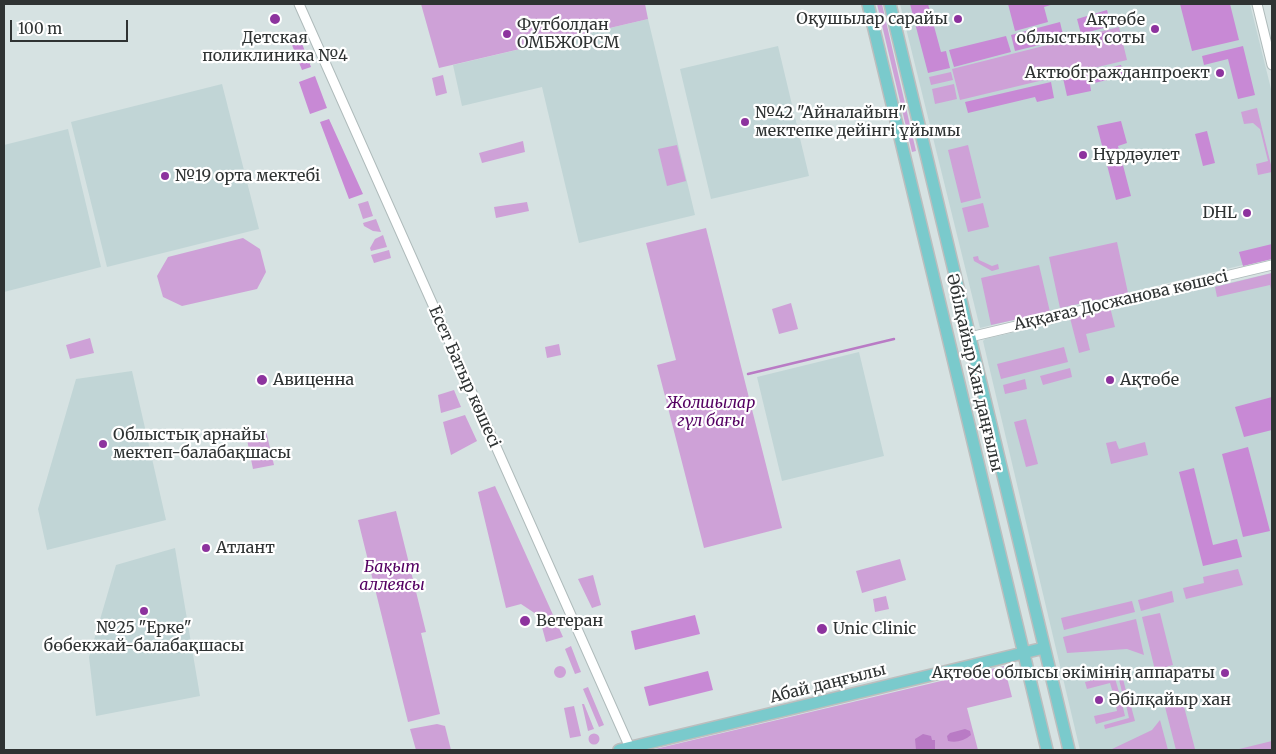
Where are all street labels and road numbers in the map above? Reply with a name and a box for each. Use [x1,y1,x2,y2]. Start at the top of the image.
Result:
street label: Аққағаз Досжанова көшесі [1012,267,1230,335]
street label: Әбілқайыр Хан даңғылы [942,272,1006,474]
street label: Есет Батыр көшесі [424,303,504,451]
street label: Абай даңғылы [768,660,888,708]

